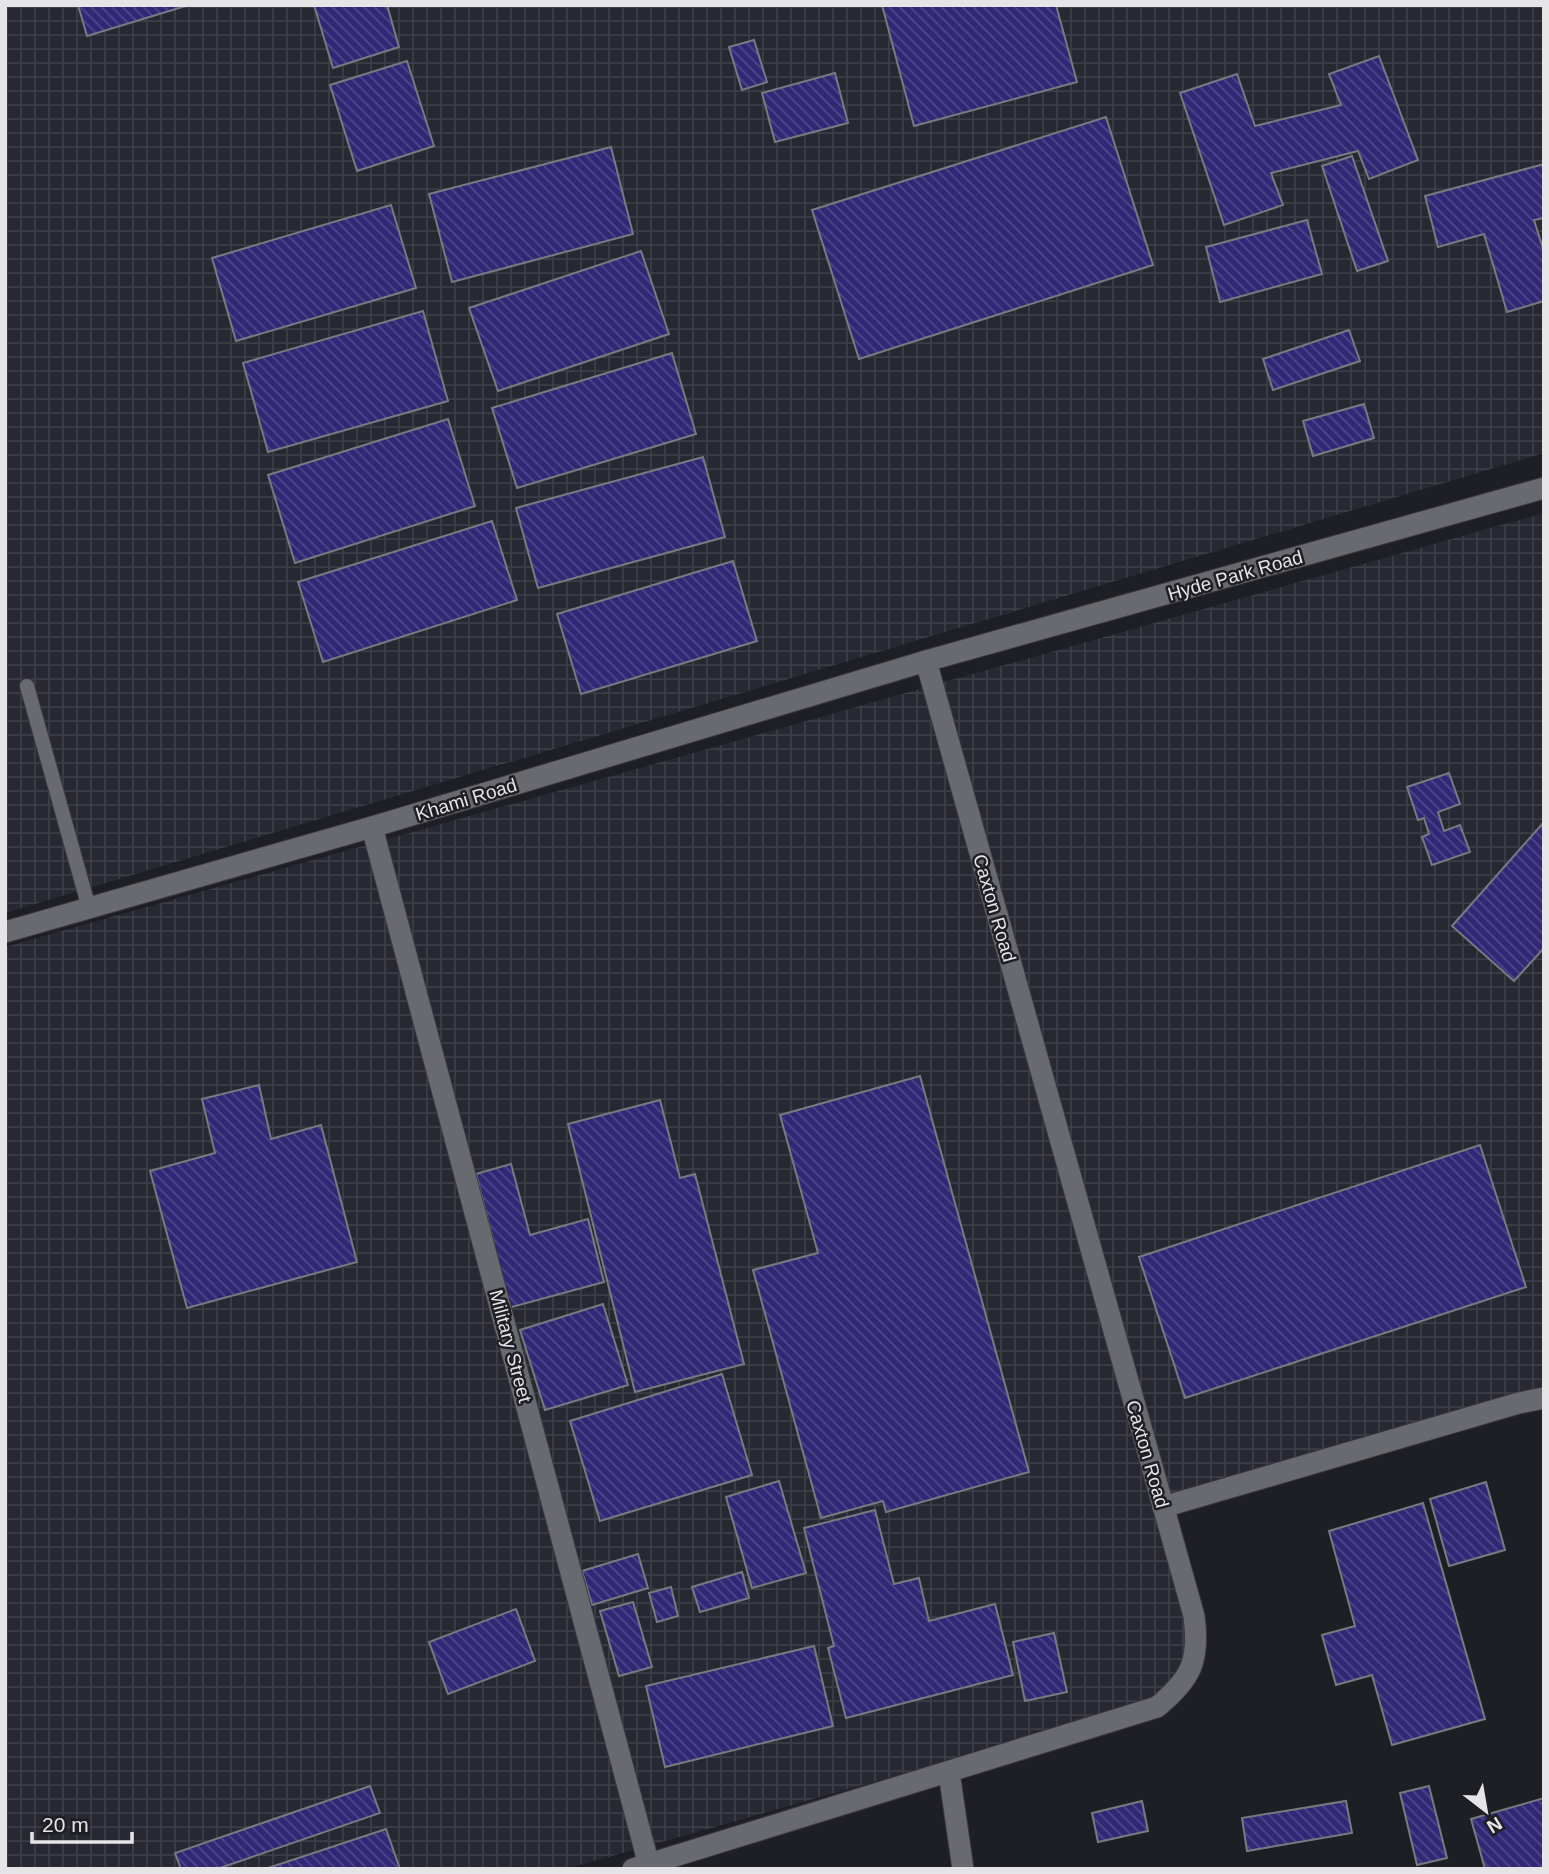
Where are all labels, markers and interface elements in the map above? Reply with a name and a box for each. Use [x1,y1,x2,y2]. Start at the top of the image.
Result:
street label: Hyde Park Road [1165,546,1305,605]
street label: Khami Road [413,774,519,825]
street label: Caxton Road [969,852,1020,964]
street label: Military Street [485,1287,536,1406]
street label: Caxton Road [1122,1398,1173,1510]
north arrow [1451,1776,1521,1846]
scale bar [32,1800,131,1844]
text: 20 m [42,1813,89,1836]
text: N [1483,1813,1506,1838]

